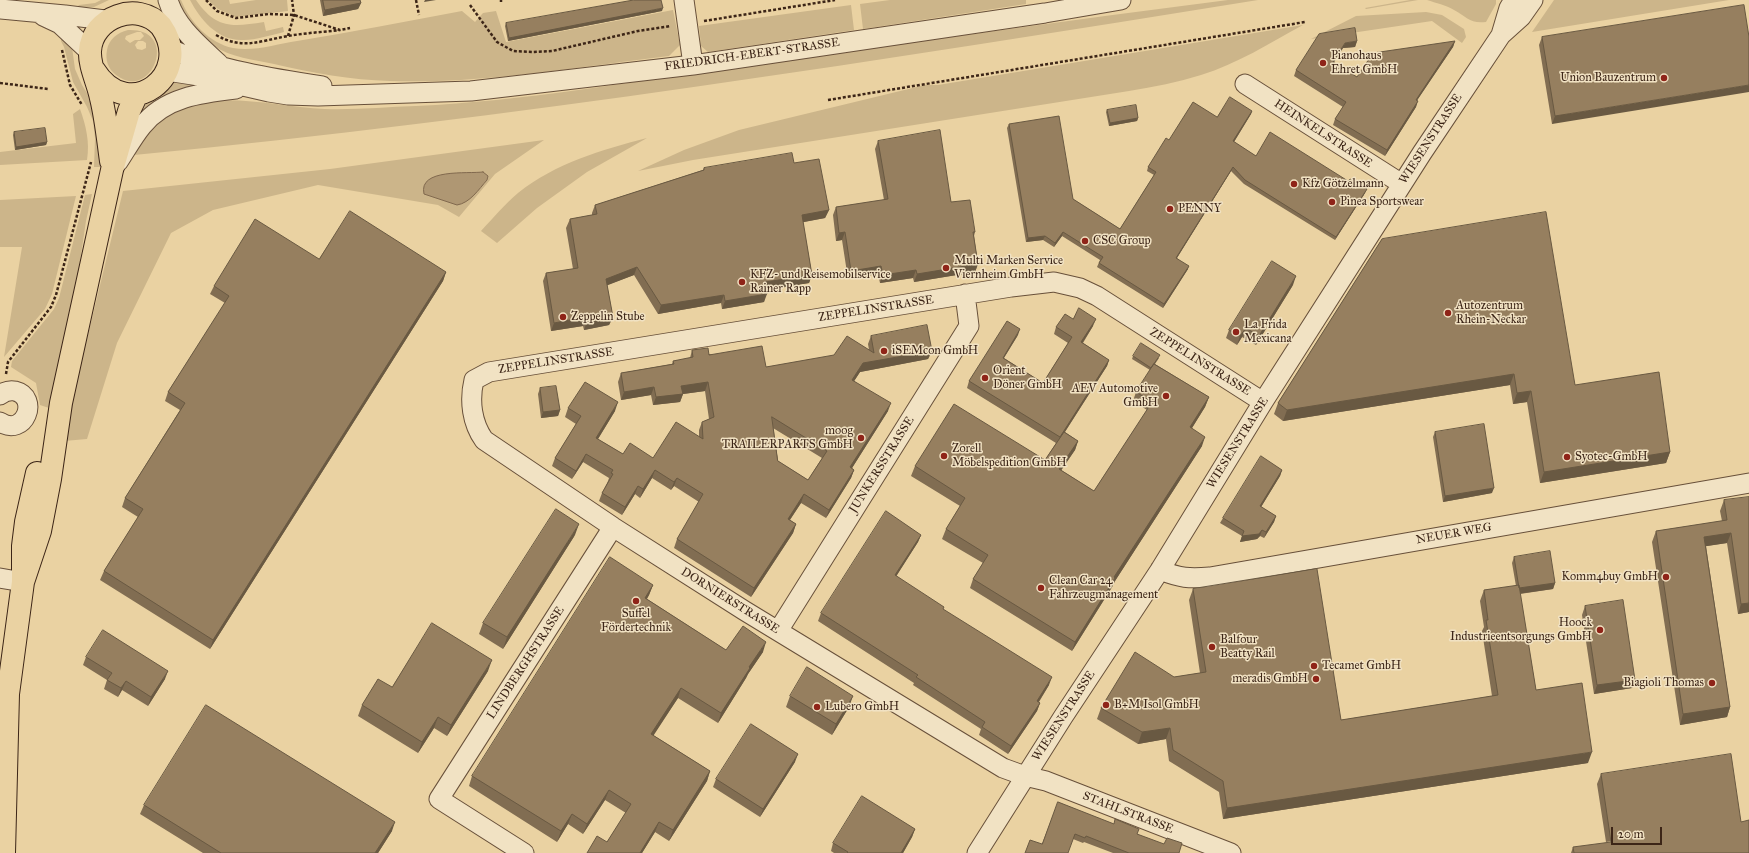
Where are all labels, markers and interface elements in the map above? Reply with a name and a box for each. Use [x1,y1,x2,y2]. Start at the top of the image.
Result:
street label: FRIEDRICH-EBERT-STRASSE [663,36,841,74]
place label: Pianohaus Ehret GmbH [1331,49,1397,77]
marker: Pianohaus Ehret GmbH [1318,58,1328,68]
place label: Union Bauzentrum [1560,71,1656,85]
marker: Union Bauzentrum [1659,73,1669,83]
street label: WIESENSTRASSE [1396,91,1466,187]
street label: HEINKELSTRASSE [1271,97,1375,171]
place label: Kfz Götzelmann [1302,177,1384,191]
marker: Kfz Götzelmann [1289,179,1299,189]
place label: Pinea Sportswear [1340,195,1424,209]
marker: Pinea Sportswear [1327,197,1337,207]
place label: PENNY [1178,202,1221,216]
marker: PENNY [1165,204,1175,214]
place label: CSC Group [1093,234,1151,248]
marker: CSC Group [1080,236,1090,246]
place label: Multi Marken Service Viernheim GmbH [954,254,1063,282]
marker: Multi Marken Service Viernheim GmbH [941,263,951,273]
place label: KFZ- und Reisemobilservice Rainer Rapp [750,268,891,296]
marker: KFZ- und Reisemobilservice Rainer Rapp [737,277,747,287]
street label: ZEPPELINSTRASSE [817,293,935,325]
place label: Autozentrum Rhein-Neckar [1456,299,1526,327]
marker: Autozentrum Rhein-Neckar [1443,308,1453,318]
place label: Zeppelin Stube [571,310,644,324]
marker: Zeppelin Stube [558,312,568,322]
place label: La Frida Mexicana [1244,318,1291,346]
street label: ZEPPELINSTRASSE [1147,325,1253,399]
marker: La Frida Mexicana [1231,327,1241,337]
place label: iSEMcon GmbH [892,344,978,358]
street label: ZEPPELINSTRASSE [497,345,615,377]
marker: iSEMcon GmbH [879,346,889,356]
place label: Orient Döner GmbH [993,364,1062,392]
marker: Orient Döner GmbH [980,373,990,383]
place label: AEV Automotive GmbH [1072,382,1158,410]
marker: AEV Automotive GmbH [1161,391,1171,401]
street label: WIESENSTRASSE [1204,395,1272,491]
street label: JUNKERSSTRASSE [846,414,918,516]
place label: moog TRAILERPARTS GmbH [722,424,853,452]
marker: moog TRAILERPARTS GmbH [856,433,866,443]
place label: Zorell Möbelspedition GmbH [952,442,1067,470]
place label: Syotec-GmbH [1575,450,1648,464]
marker: Zorell Möbelspedition GmbH [939,451,949,461]
marker: Syotec-GmbH [1562,452,1572,462]
street label: NEUER WEG [1415,520,1493,548]
street label: DORNIERSTRASSE [678,565,782,637]
place label: Komm4buy GmbH [1562,570,1658,584]
marker: Komm4buy GmbH [1661,572,1671,582]
place label: Clean Car 24 Fahrzeugmanagement [1049,574,1158,602]
marker: Clean Car 24 Fahrzeugmanagement [1036,583,1046,593]
marker: Suffel Fördertechnik [631,596,641,606]
street label: LINDBERGHSTRASSE [484,604,568,722]
place label: Suffel Fördertechnik [601,607,671,635]
place label: Hoock Industrieentsorgungs GmbH [1450,616,1592,644]
marker: Hoock Industrieentsorgungs GmbH [1595,625,1605,635]
place label: Balfour Beatty Rail [1220,633,1275,661]
marker: Balfour Beatty Rail [1207,642,1217,652]
place label: Tecamet GmbH [1322,659,1401,673]
marker: Tecamet GmbH [1309,661,1319,671]
street label: WIESENSTRASSE [1029,668,1099,764]
place label: meradis GmbH [1232,672,1308,686]
marker: meradis GmbH [1311,674,1321,684]
place label: Biagioli Thomas [1623,676,1704,690]
marker: Biagioli Thomas [1707,678,1717,688]
place label: B+M Isol GmbH [1114,698,1199,712]
place label: Lubero GmbH [825,700,899,714]
marker: B+M Isol GmbH [1101,700,1111,710]
marker: Lubero GmbH [812,702,822,712]
street label: STAHLSTRASSE [1080,789,1176,837]
scale bar [1613,819,1664,845]
text: 20 m [1618,827,1644,841]

